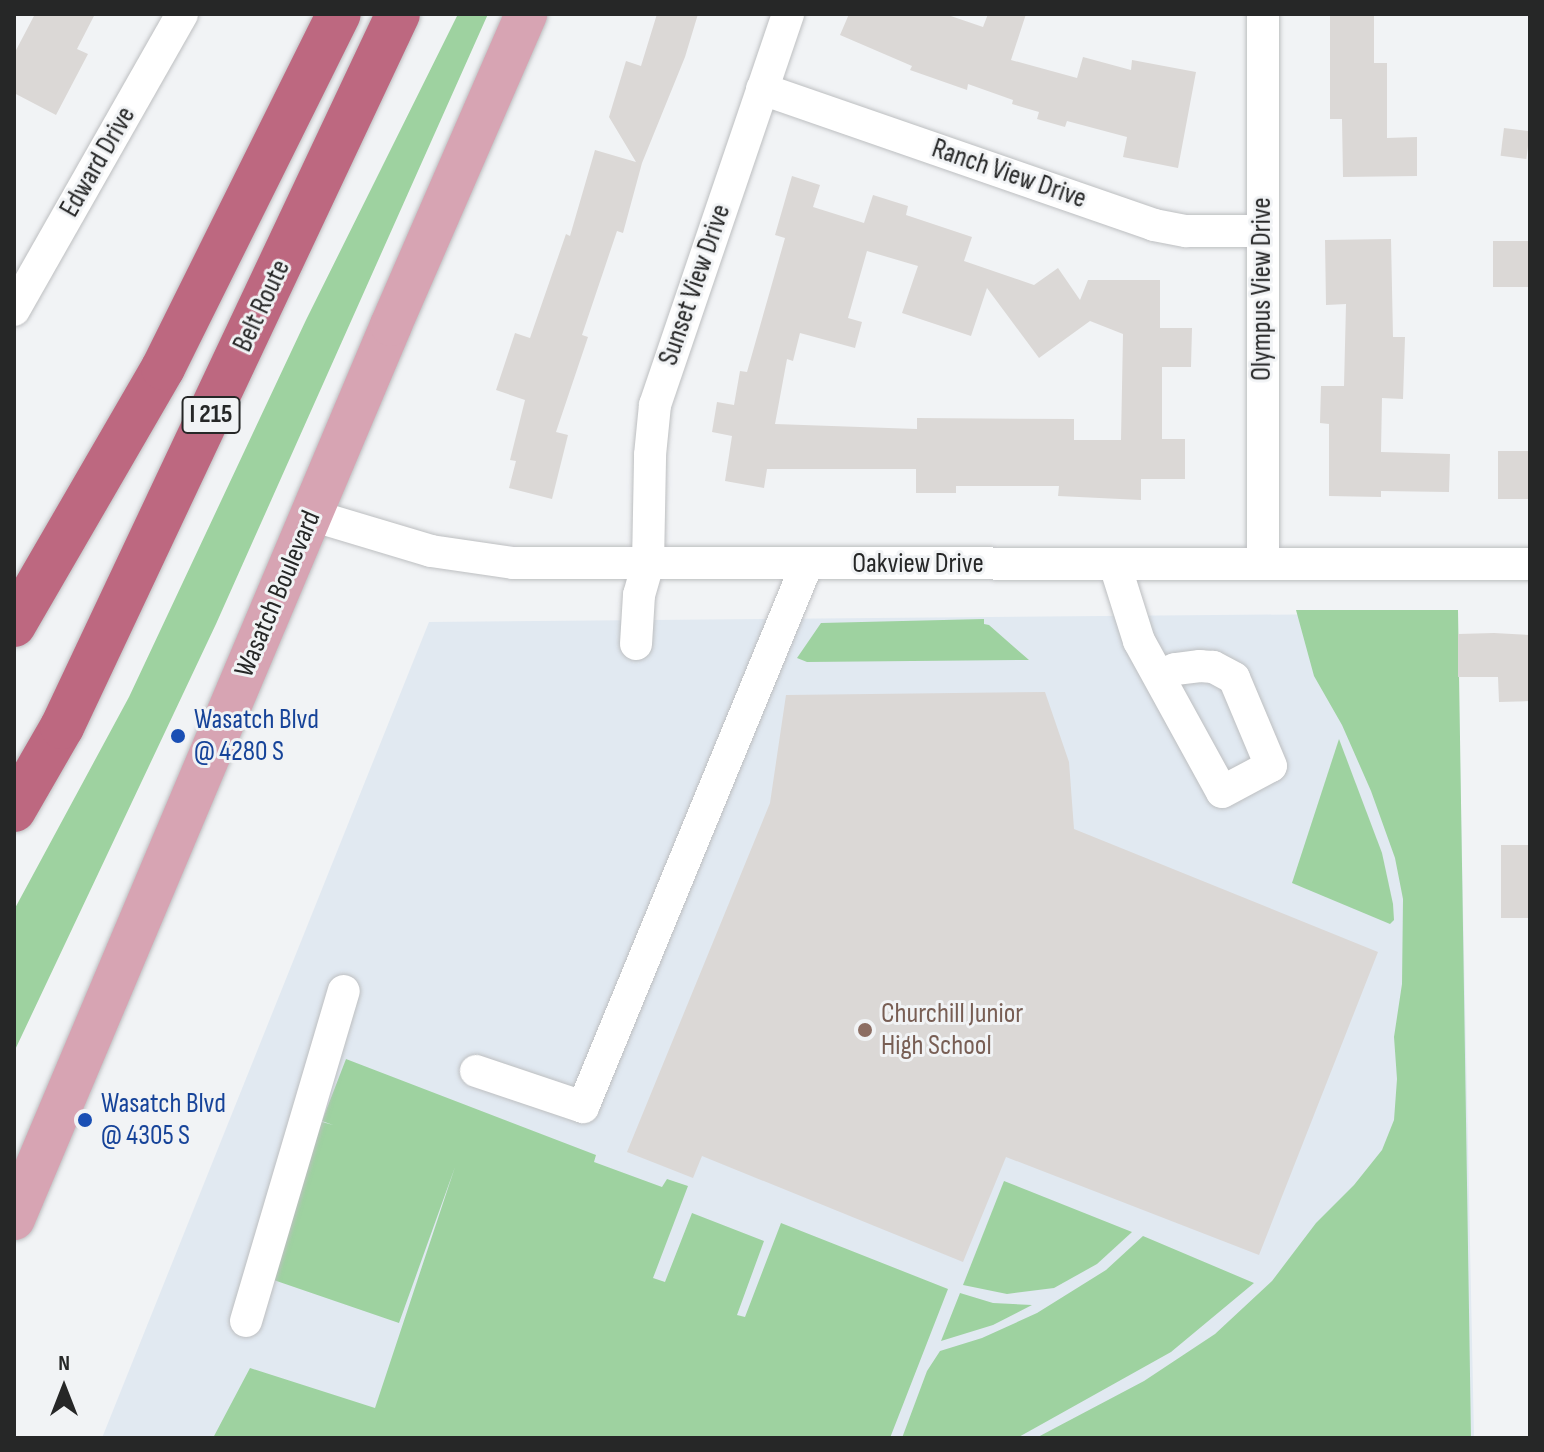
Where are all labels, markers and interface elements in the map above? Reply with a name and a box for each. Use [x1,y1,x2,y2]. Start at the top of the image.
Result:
street label: Edward Drive [53,101,143,223]
street label: Ranch View Drive [927,132,1091,216]
street label: Olympus View Drive [1245,197,1279,381]
street label: Sunset View Drive [652,200,738,370]
street label: Belt Route [226,255,298,357]
road number: I 215 [181,393,241,437]
street label: Wasatch Boulevard [228,506,328,682]
street label: Oakview Drive [852,547,984,581]
place label: Wasatch Blvd @ 4280 S [194,703,319,769]
marker: Wasatch Blvd @ 4280 S [169,727,187,745]
place label: Churchill Junior High School [881,997,1023,1063]
marker: Churchill Junior High School [856,1021,874,1039]
place label: Wasatch Blvd @ 4305 S [101,1087,226,1153]
marker: Wasatch Blvd @ 4305 S [76,1111,94,1129]
north arrow [24,1348,104,1428]
text: N [58,1350,70,1377]

